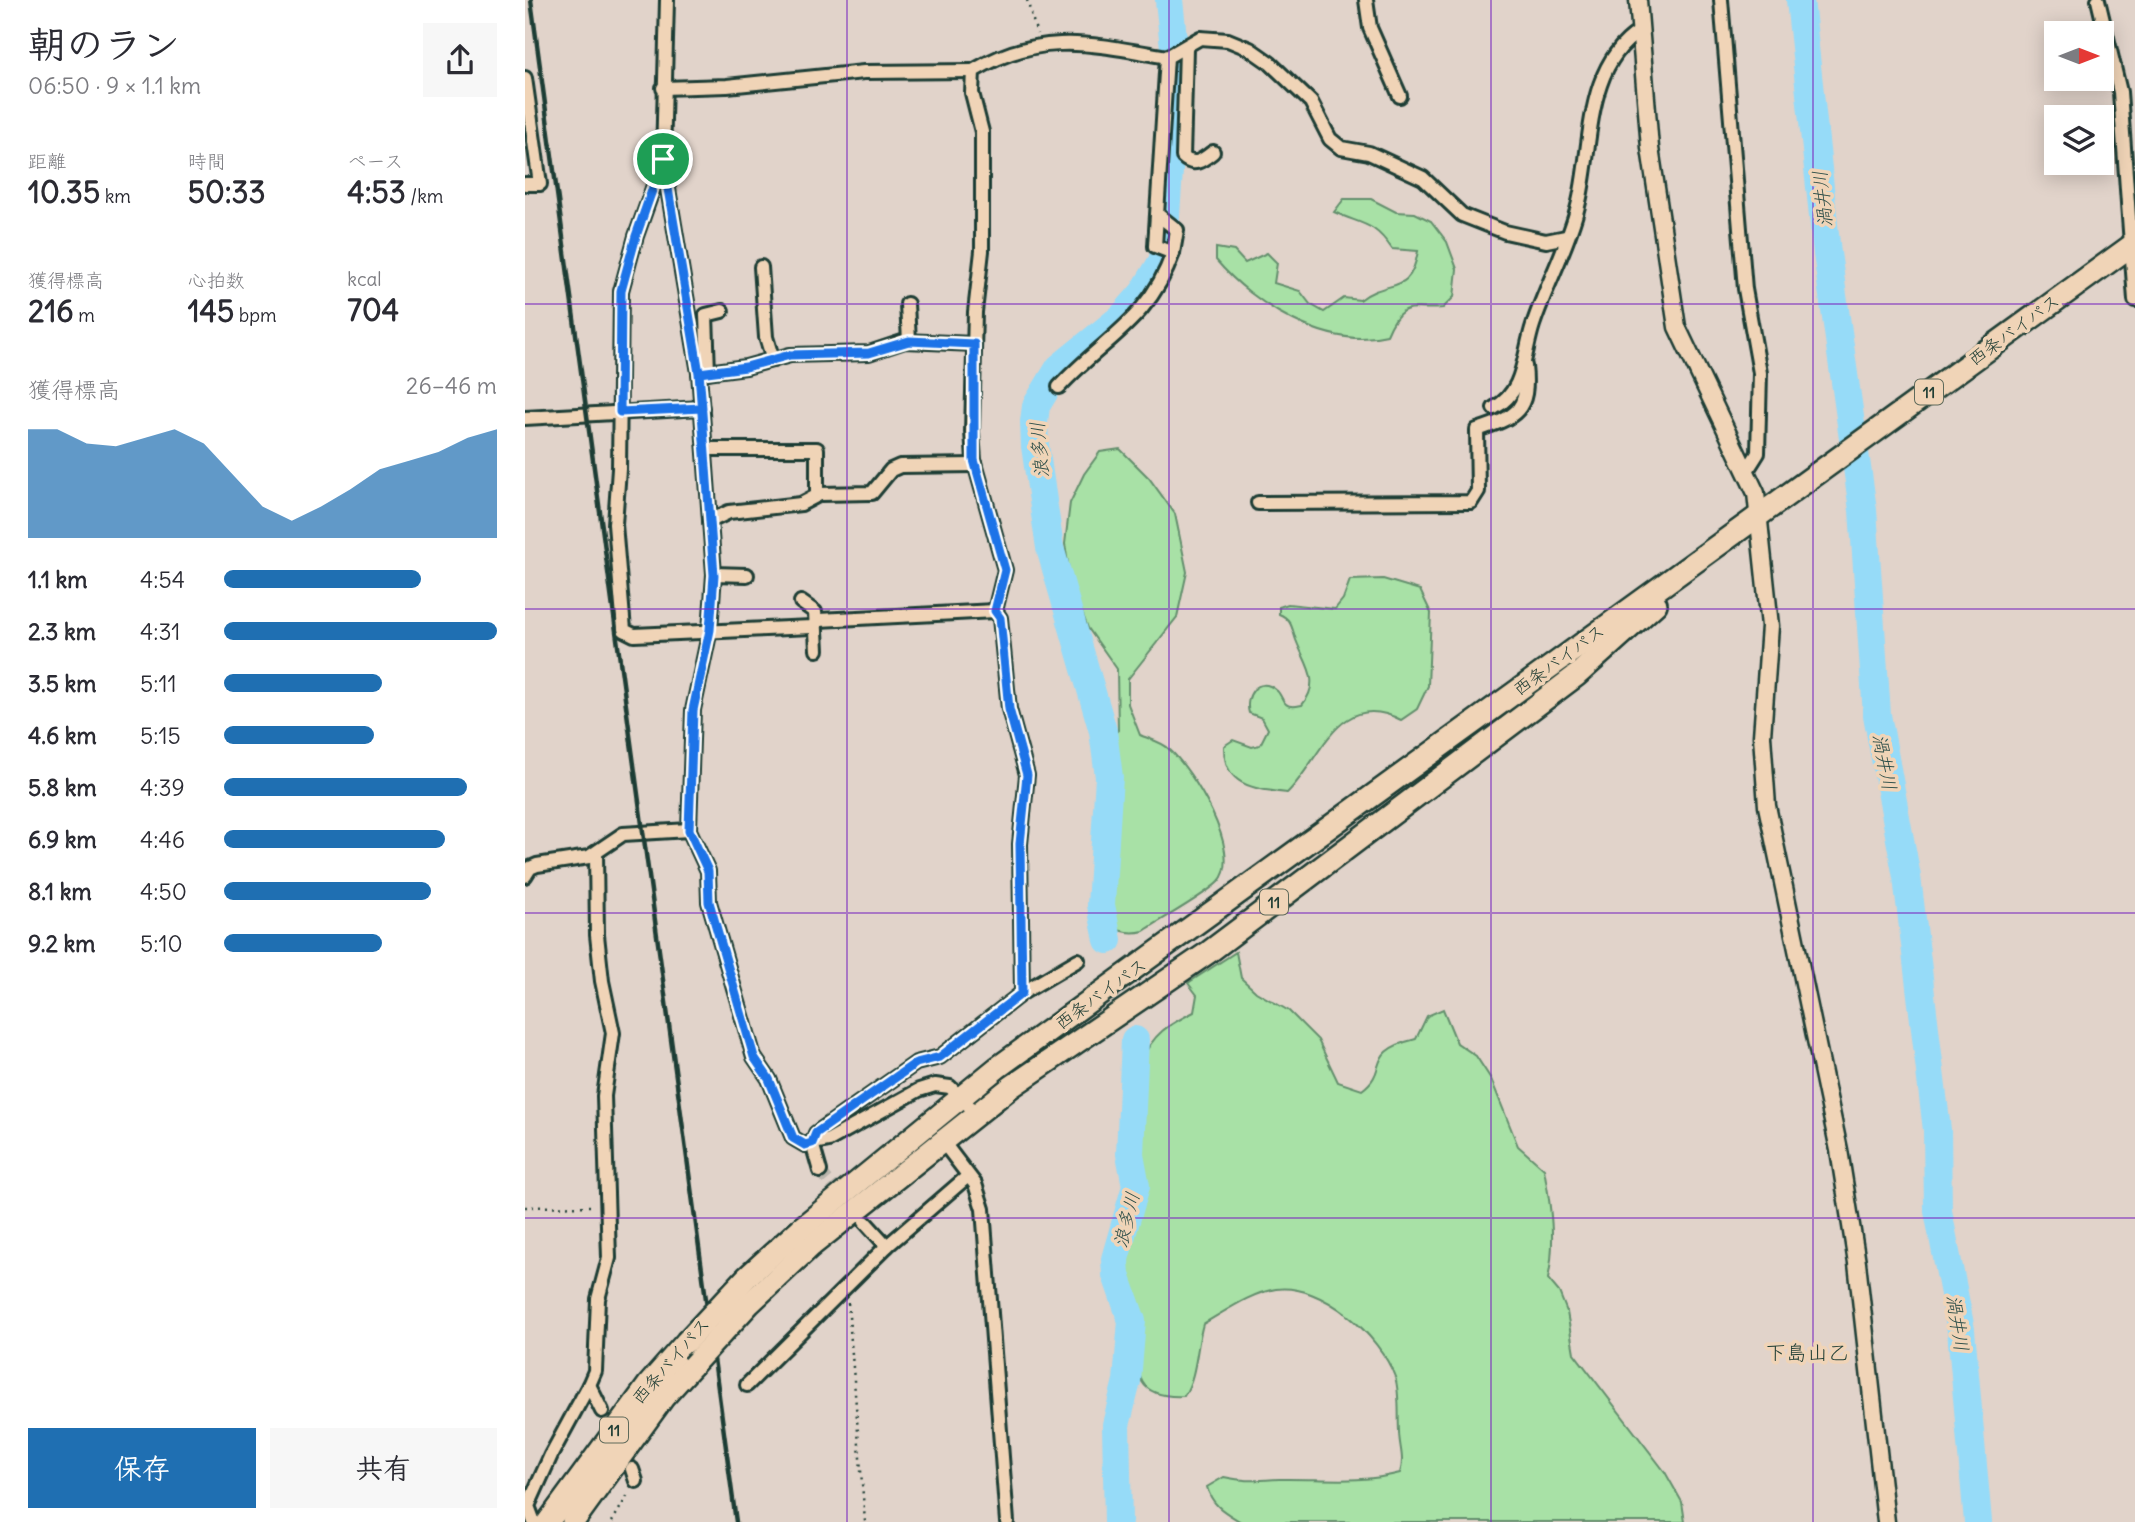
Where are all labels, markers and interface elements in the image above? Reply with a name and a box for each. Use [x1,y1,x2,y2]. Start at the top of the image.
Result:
text: 朝のラン [28,21,180,68]
north arrow [2044,21,2114,91]
map controls [2044,21,2114,175]
button: share [423,23,497,97]
text: 06:50 · 9 × 1.1 km [28,71,201,100]
button: layers [2044,105,2114,175]
pin [633,129,693,189]
icon: arrive [644,140,682,178]
text: 距離 [28,149,66,173]
text: 時間 [188,149,226,173]
text: ペース [347,149,403,173]
water label: 渦井川 [1807,169,1837,229]
text: 10.35 [28,173,100,211]
text: 50:33 [188,173,266,211]
text: 4:53 [347,173,406,211]
text: km [100,184,131,208]
text: /km [406,184,444,208]
text: kcal [347,267,382,291]
text: 獲得標高 [28,268,104,292]
text: 心拍数 [188,268,245,292]
street label: 西条バイパス [1963,289,2064,371]
text: 704 [347,291,399,329]
text: 216 [28,292,74,330]
text: 145 [188,292,234,330]
text: m [74,303,95,327]
text: bpm [234,303,277,327]
text: 26–46 m [406,371,497,400]
text: 獲得標高 [28,375,120,404]
road number: 11 [1915,380,1943,404]
water label: 浪多川 [1025,421,1053,479]
text: 1.1 km [28,565,87,594]
text: 4:54 [140,565,185,594]
text: 2.3 km [28,617,96,646]
text: 4:31 [140,617,180,646]
street label: 西条バイパス [1508,619,1609,701]
text: 3.5 km [28,669,96,698]
text: 5:11 [140,669,177,698]
text: 4.6 km [28,721,97,750]
text: 5:15 [140,721,181,750]
water label: 渦井川 [1868,732,1902,792]
text: 5.8 km [28,773,97,802]
text: 4:39 [140,773,185,802]
text: 6.9 km [28,825,97,854]
text: 4:46 [140,825,185,854]
text: 8.1 km [28,877,92,906]
text: 4:50 [140,877,187,906]
road number: 11 [1260,890,1288,914]
text: 9.2 km [28,929,95,958]
text: 5:10 [140,929,183,958]
street label: 西条バイパス [1050,953,1151,1035]
water label: 浪多川 [1107,1189,1145,1251]
water label: 渦井川 [1942,1293,1974,1353]
street label: 西条バイパス [627,1313,715,1409]
district label: 下島山乙 [1765,1339,1849,1366]
road number: 11 [600,1418,628,1442]
button: 保存 [28,1428,256,1508]
button: 共有 [270,1428,497,1508]

